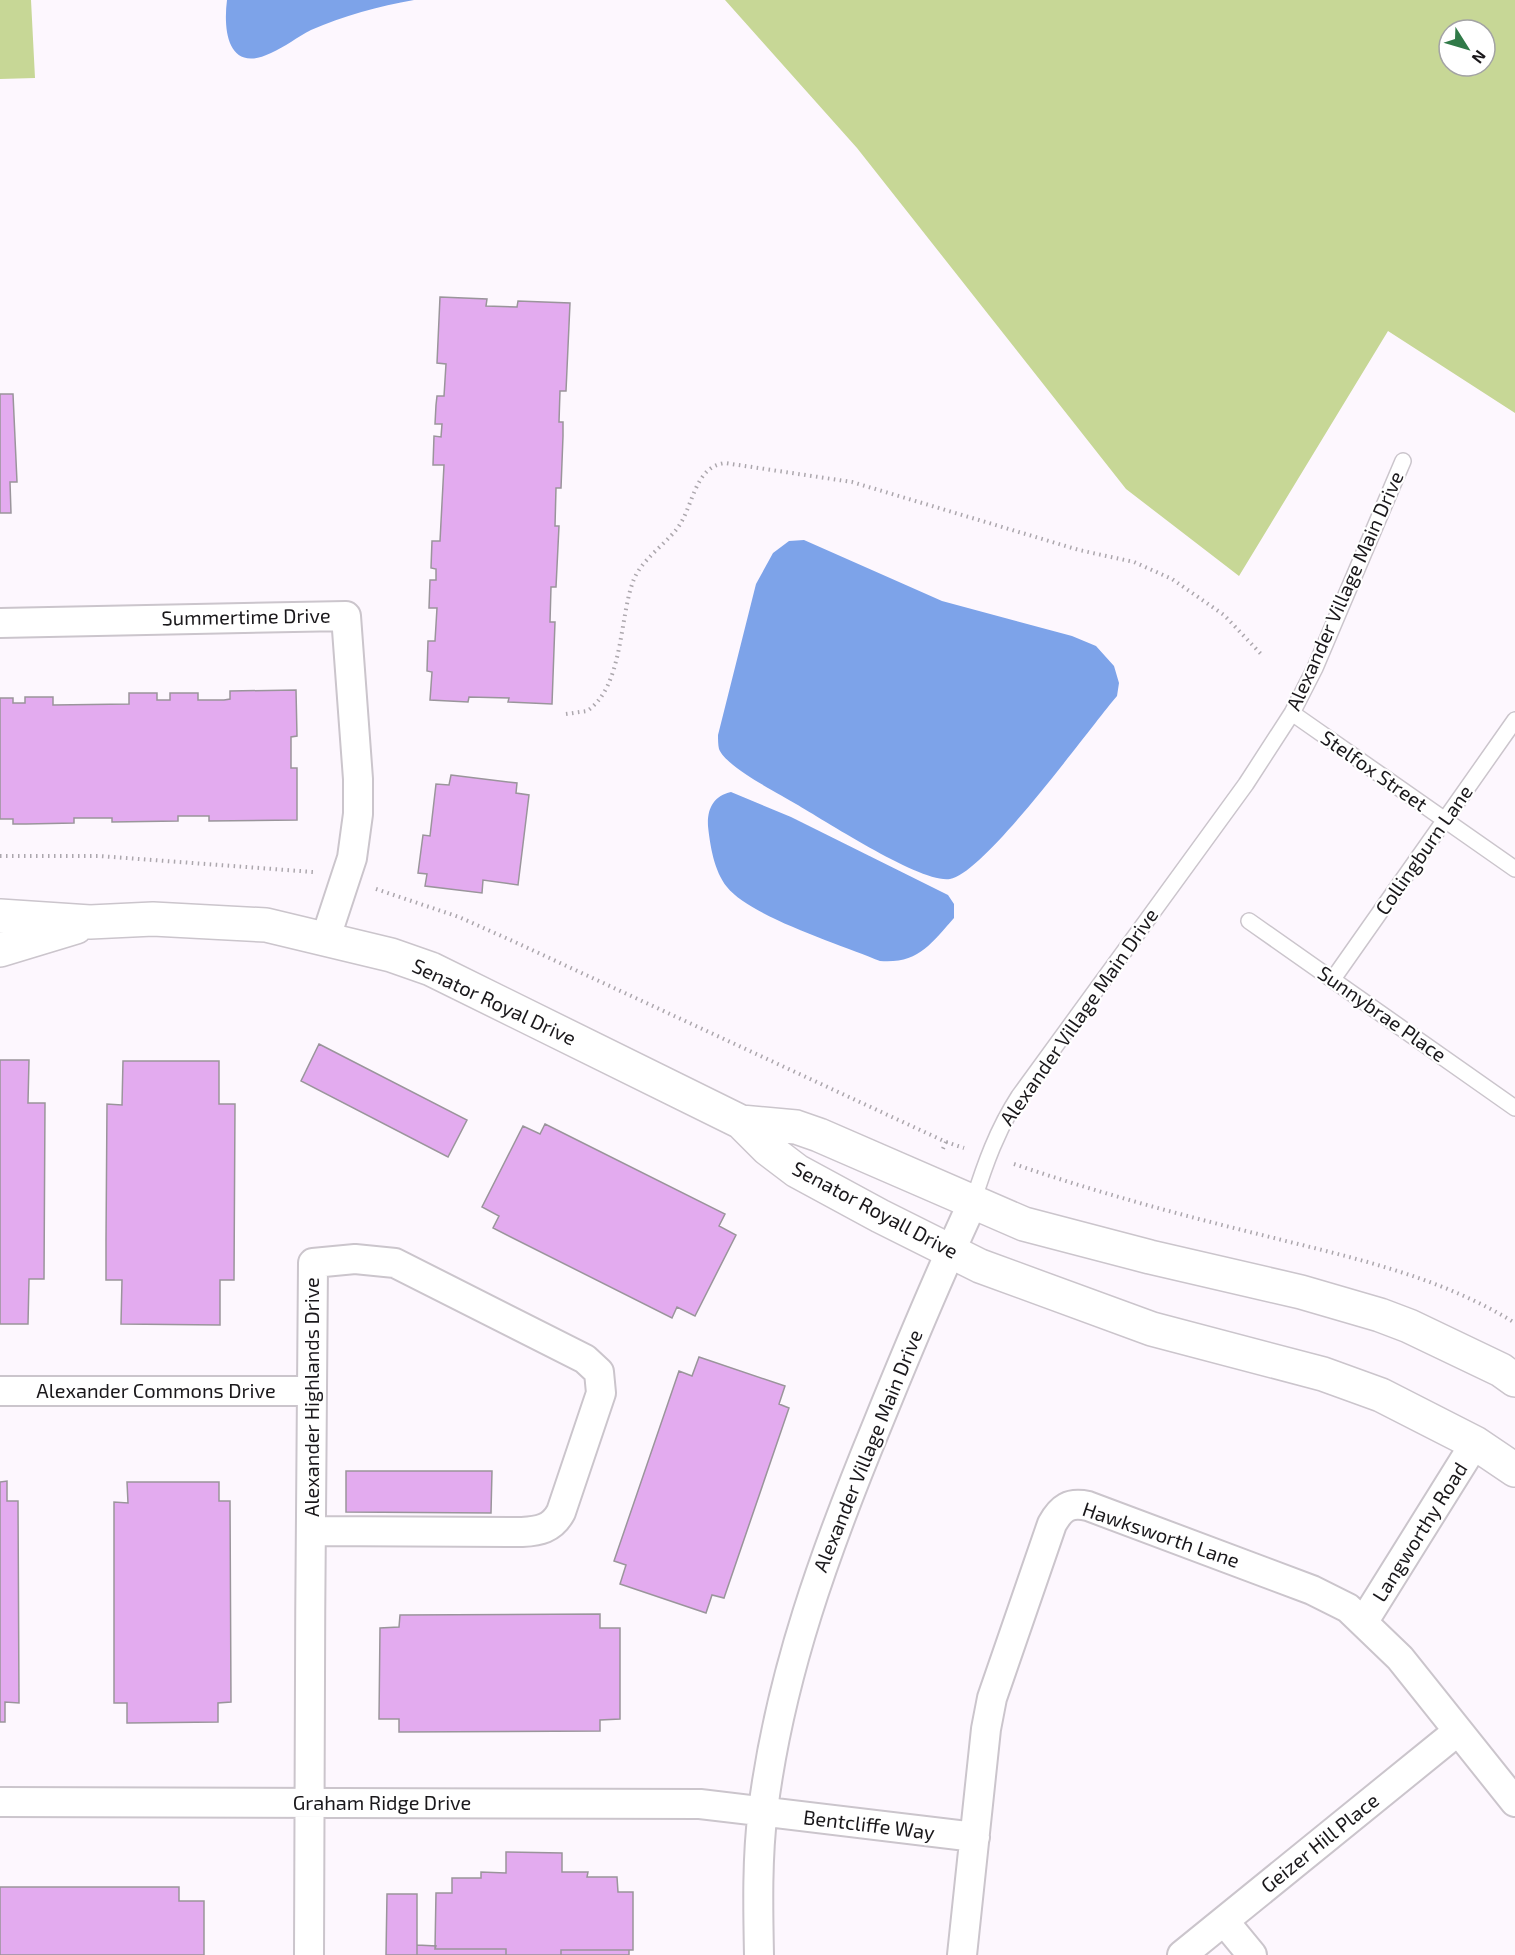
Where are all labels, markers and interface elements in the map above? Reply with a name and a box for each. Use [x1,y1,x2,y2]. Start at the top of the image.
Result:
north arrow [1437,18,1497,78]
text: N [1468,47,1490,68]
street label: Alexander Village Main Drive [1280,467,1408,714]
street label: Summertime Drive [161,603,331,629]
street label: Stelfox Street [1317,725,1433,816]
street label: Collingburn Lane [1369,780,1477,919]
street label: Alexander Village Main Drive [994,903,1162,1130]
street label: Senator Royal Drive [409,953,580,1050]
street label: Sunnybrae Place [1314,960,1451,1066]
street label: Senator Royall Drive [789,1155,962,1263]
street label: Alexander Highlands Drive [299,1277,323,1517]
street label: Alexander Village Main Drive [807,1326,927,1575]
street label: Alexander Commons Drive [36,1378,276,1402]
street label: Langworthy Road [1367,1457,1472,1606]
street label: Hawksworth Lane [1080,1496,1243,1572]
street label: Geizer Hill Place [1256,1787,1383,1897]
street label: Graham Ridge Drive [293,1790,471,1814]
street label: Bentcliffe Way [802,1804,937,1844]

